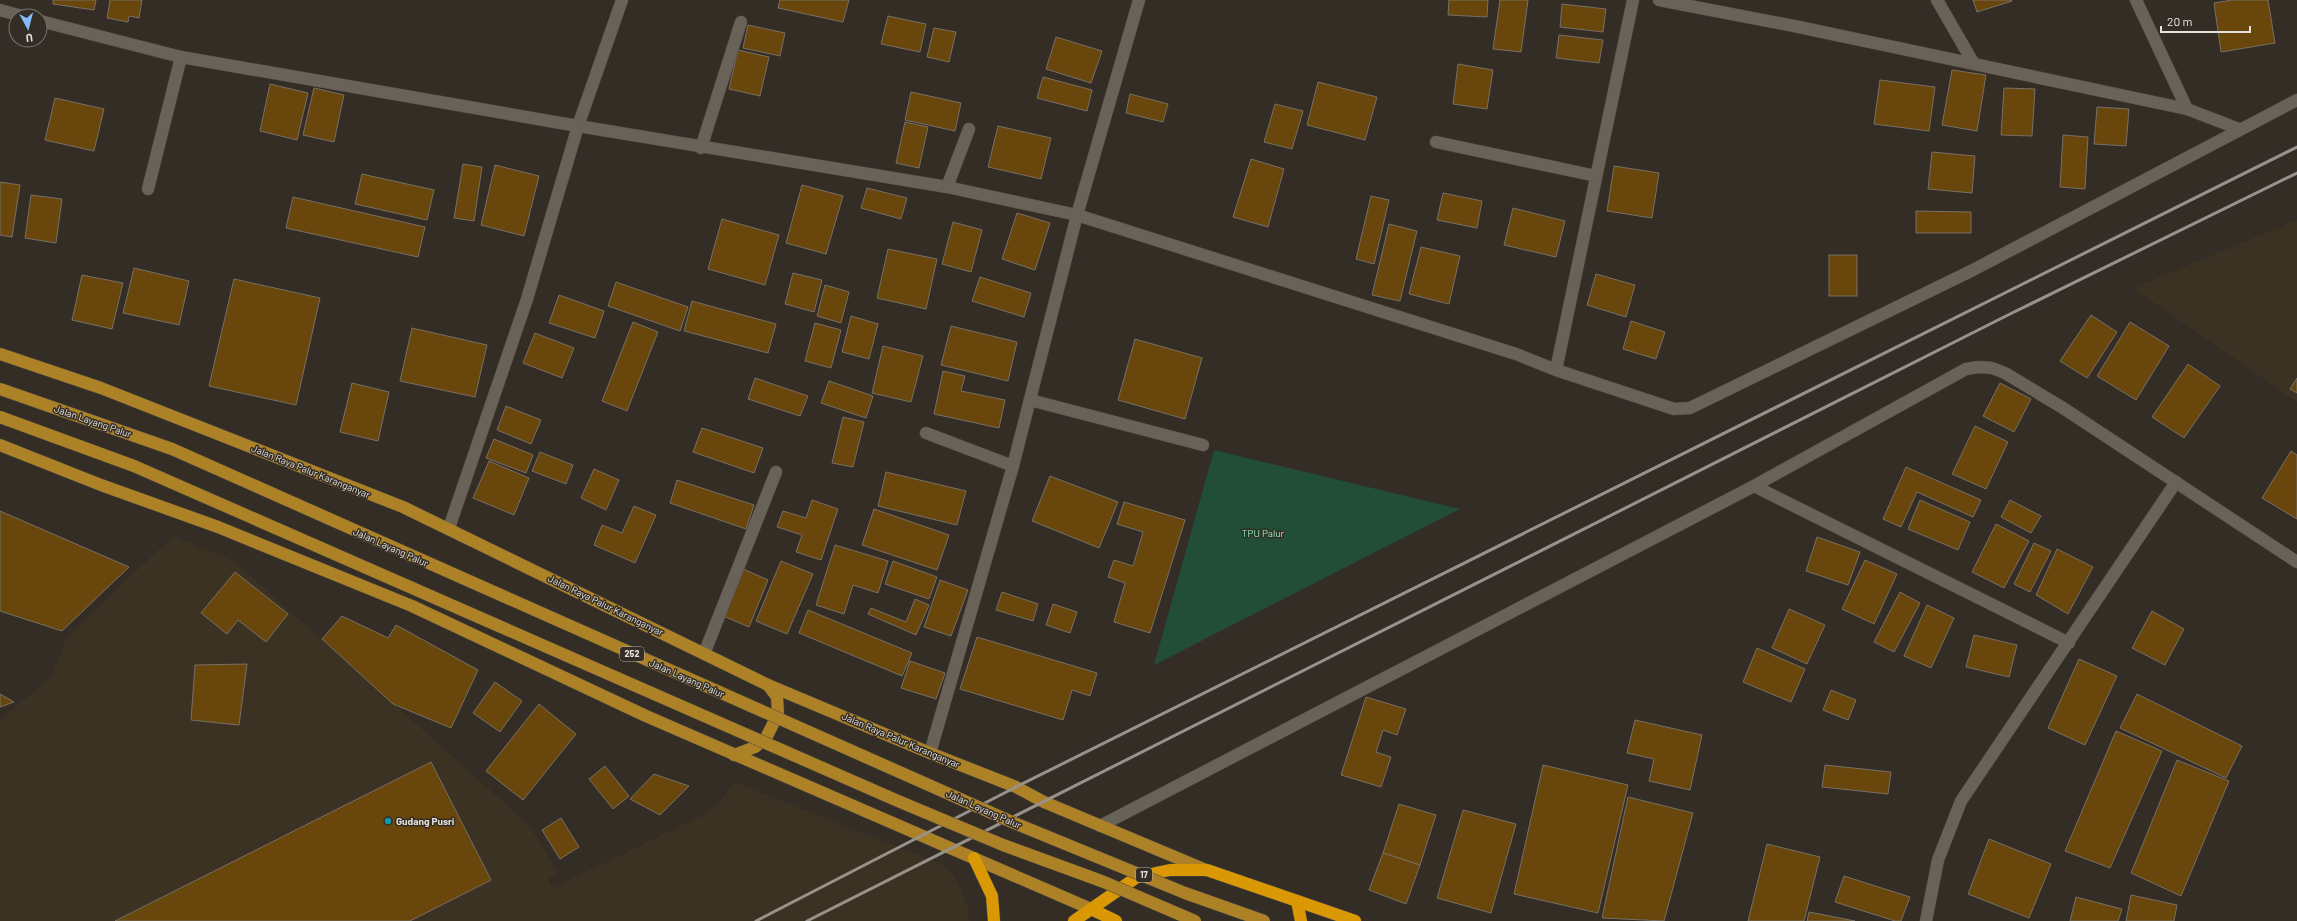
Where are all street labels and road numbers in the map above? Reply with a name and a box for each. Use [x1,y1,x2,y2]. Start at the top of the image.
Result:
street label: Jalan Layang Palur [53,402,134,440]
street label: Jalan Raya Palur Karanganyar [250,442,373,501]
street label: Jalan Layang Palur [352,525,431,569]
street label: Jalan Raya Palur Karanganyar [546,572,666,638]
road number: 252 [620,647,644,661]
street label: Jalan Layang Palur [648,656,727,700]
street label: Jalan Raya Palur Karanganyar [840,710,962,770]
street label: Jalan Layang Palur [945,787,1024,831]
road number: 17 [1136,868,1152,882]

